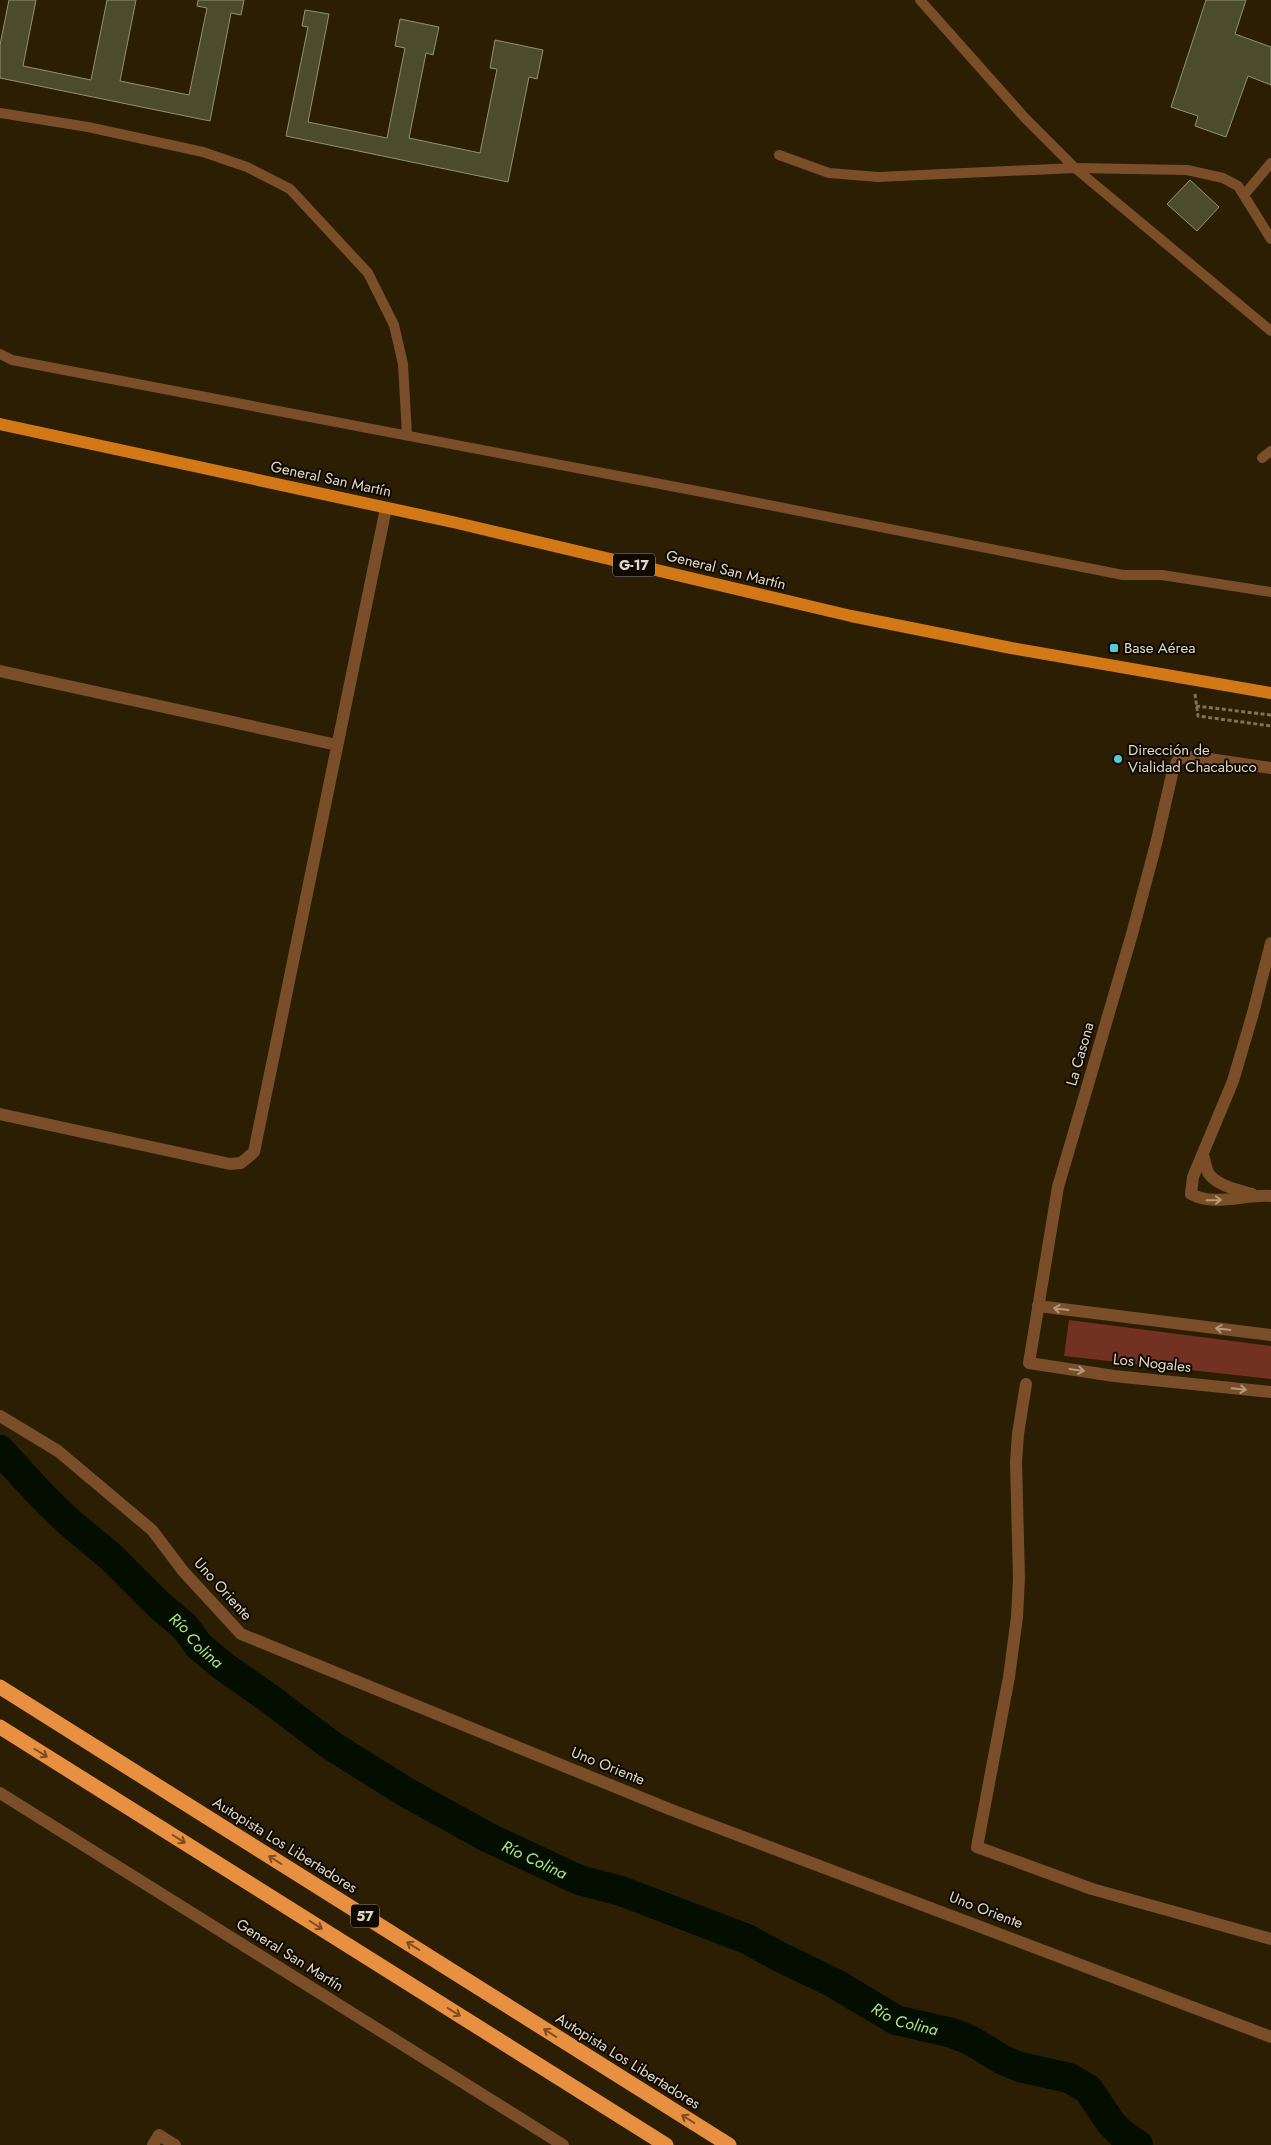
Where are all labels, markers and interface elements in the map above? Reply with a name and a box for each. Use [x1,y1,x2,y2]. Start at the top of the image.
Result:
street label: General San Martín [269,455,393,503]
street label: General San Martín [664,544,788,596]
road number: G-17 [613,554,655,576]
place label: Base Aérea [1124,637,1195,659]
marker: Base Aérea [1108,642,1120,654]
place label: Dirección de Vialidad Chacabuco [1128,739,1257,778]
marker: Dirección de Vialidad Chacabuco [1112,753,1124,765]
street label: La Casona [1060,1020,1100,1088]
one-way arrow [1206,1195,1222,1205]
one-way arrow [1054,1304,1070,1314]
one-way arrow [1215,1324,1231,1334]
street label: Los Nogales [1112,1348,1192,1378]
one-way arrow [1069,1366,1085,1376]
one-way arrow [1230,1384,1246,1394]
street label: Uno Oriente [189,1553,257,1625]
water label: Río Colina [164,1607,229,1673]
street label: Uno Oriente [568,1741,648,1791]
one-way arrow [34,1748,48,1758]
street label: Autopista Los Libertadores [208,1791,362,1899]
one-way arrow [172,1834,186,1844]
water label: Río Colina [498,1834,571,1885]
one-way arrow [268,1854,282,1865]
street label: Uno Oriente [946,1886,1027,1934]
road number: 57 [351,1904,379,1928]
street label: General San Martín [232,1913,348,1997]
one-way arrow [309,1921,323,1931]
one-way arrow [406,1941,420,1951]
water label: Río Colina [867,1996,941,2041]
one-way arrow [447,2007,461,2017]
street label: Autopista Los Libertadores [551,2007,705,2115]
one-way arrow [544,2027,558,2037]
one-way arrow [681,2114,695,2124]

